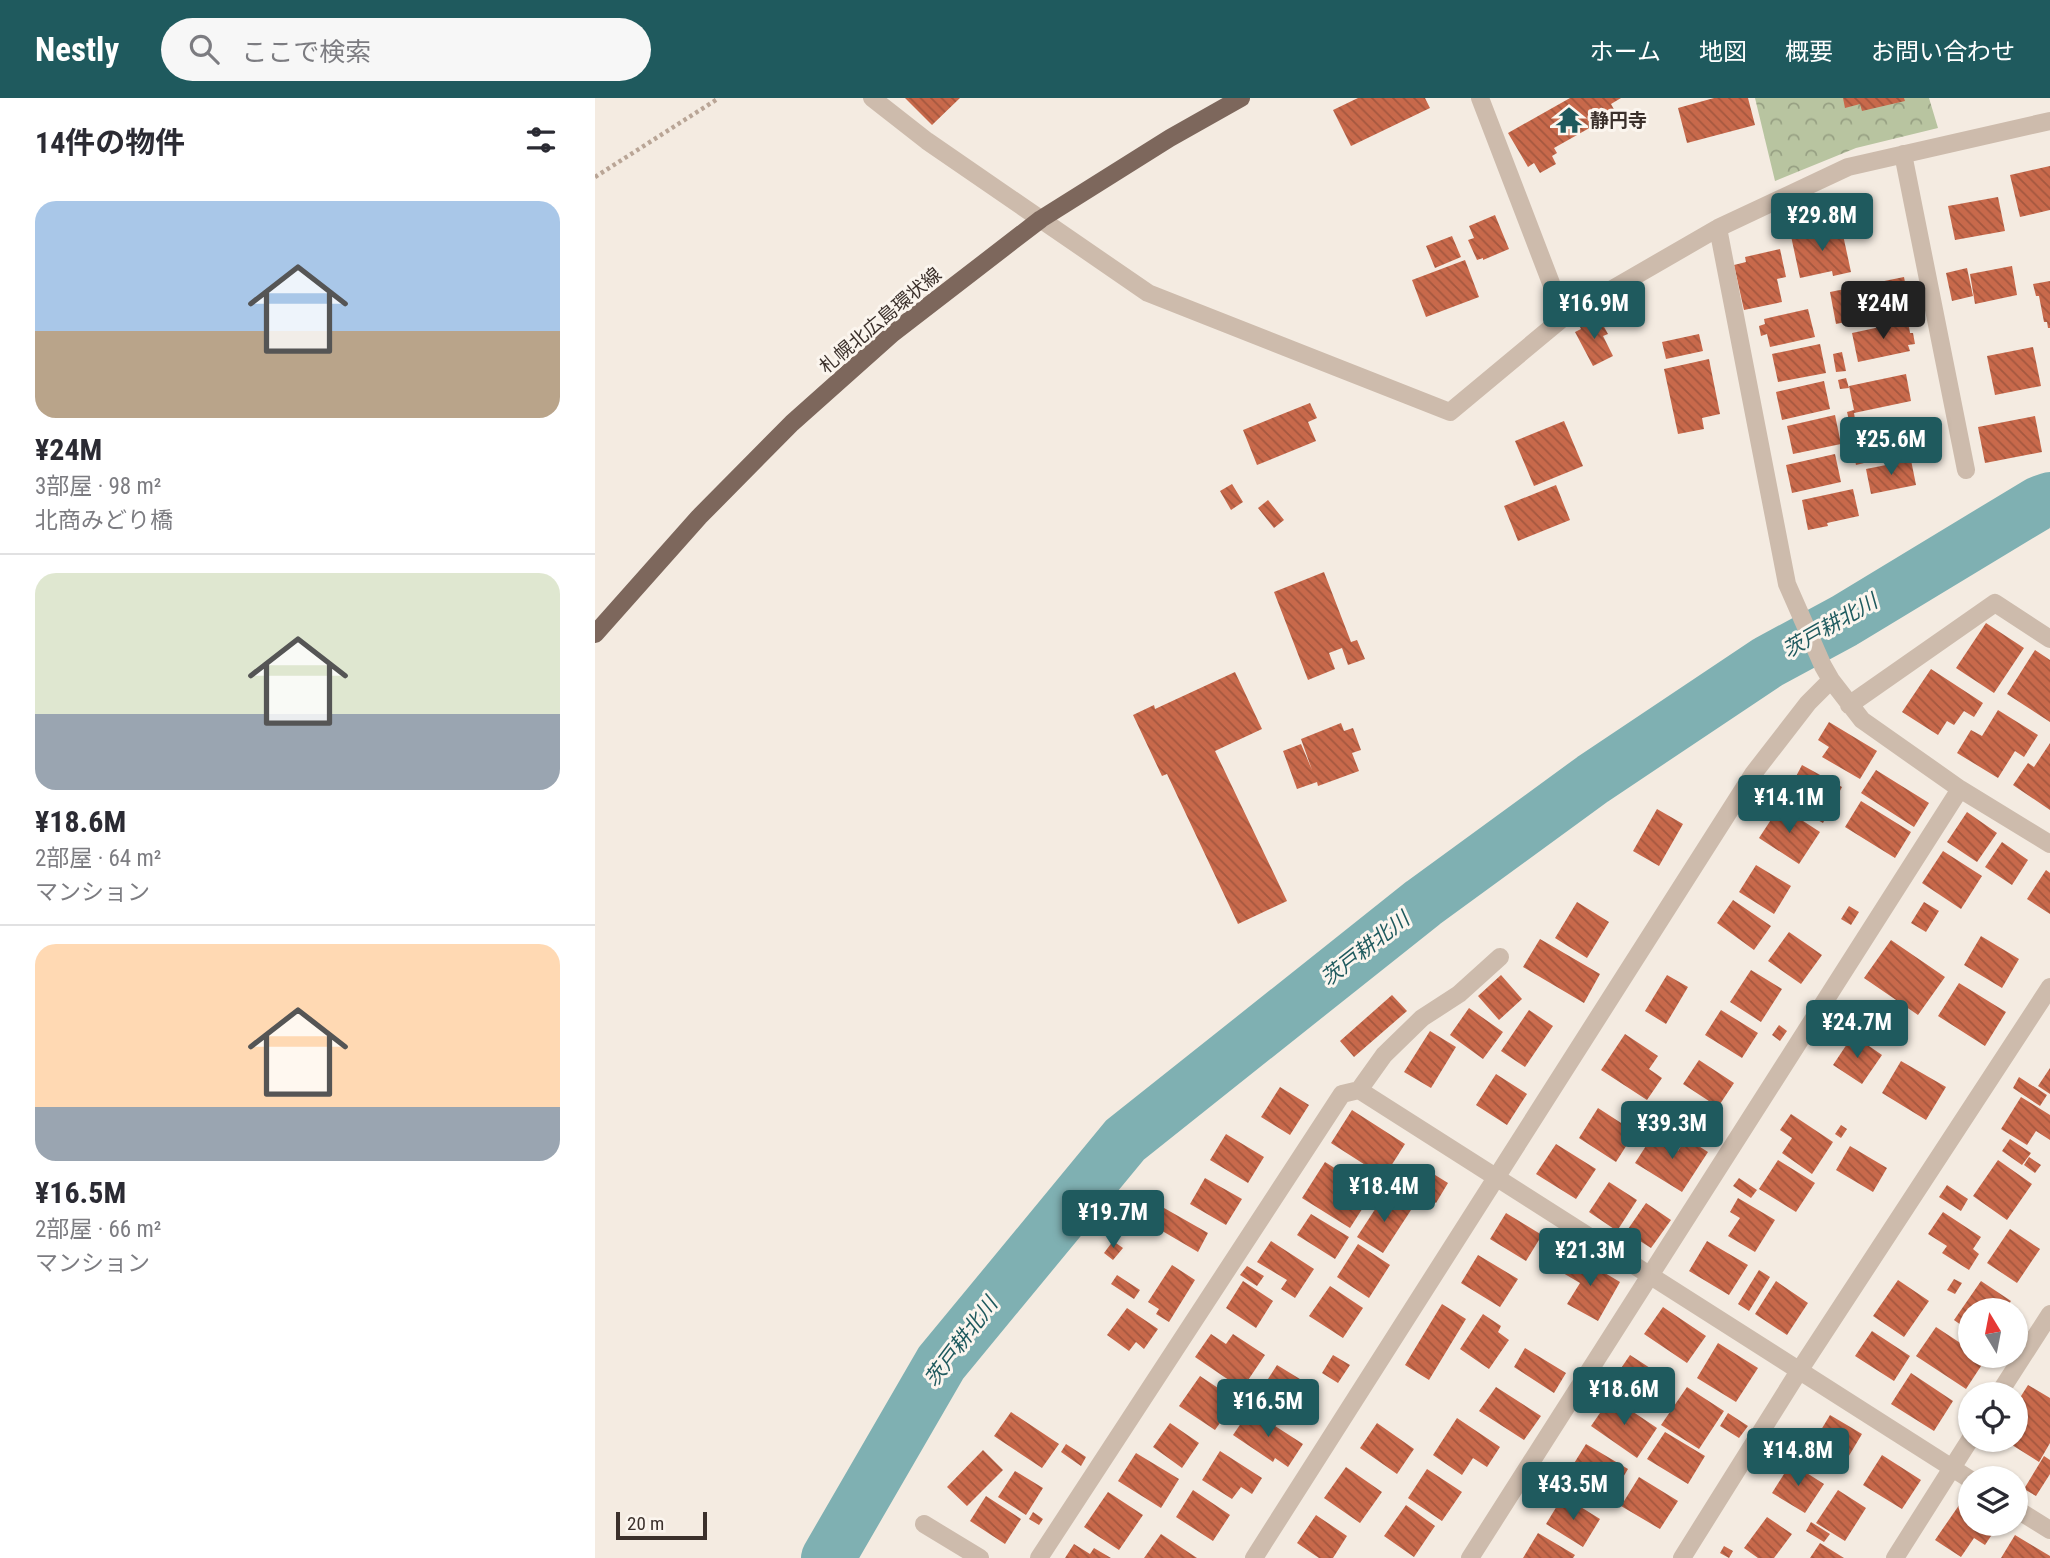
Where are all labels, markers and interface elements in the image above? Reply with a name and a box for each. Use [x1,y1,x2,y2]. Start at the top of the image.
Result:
search box [161,18,651,81]
text: Nestly [35,30,119,69]
icon: search [185,30,223,68]
text: ここで検索 [241,37,371,67]
text: ホーム [1590,38,1661,66]
text: 地図 [1699,38,1747,66]
text: 概要 [1785,38,1833,66]
text: お問い合わせ [1871,38,2015,66]
temple icon: 静円寺 [1554,105,1584,135]
place label: 静円寺 [1590,109,1647,132]
icon: filters [522,121,560,159]
text: 14件の物件 [35,125,185,160]
pin: ¥29.8M [1765,194,1879,253]
text: ¥29.8M [1787,202,1857,229]
icon: home [235,246,361,372]
street label: 札幌北広島環状線 [815,263,946,378]
pin: ¥16.9M [1537,282,1651,341]
pin: ¥24M [1842,282,1924,341]
text: ¥16.9M [1559,290,1629,317]
text: ¥24M [1857,290,1909,317]
pin: ¥25.6M [1834,418,1948,477]
text: ¥25.6M [1856,426,1926,453]
text: ¥24M [35,432,102,467]
text: 3部屋 · 98 m² [35,473,161,500]
text: 北商みどり橋 [35,507,173,534]
water label: 茨戸耕北川 [1779,588,1883,663]
icon: home [235,618,361,744]
pin: ¥14.1M [1732,776,1846,835]
text: ¥14.1M [1754,784,1824,811]
text: ¥18.6M [35,804,126,839]
text: 2部屋 · 64 m² [35,845,161,872]
text: マンション [35,879,150,906]
water label: 茨戸耕北川 [1316,906,1415,991]
icon: home [235,989,361,1115]
pin: ¥24.7M [1800,1000,1914,1060]
text: ¥24.7M [1822,1009,1892,1036]
pin: ¥39.3M [1615,1102,1729,1161]
text: ¥39.3M [1637,1110,1707,1137]
pin: ¥18.4M [1327,1164,1441,1224]
text: ¥18.4M [1349,1173,1419,1200]
text: ¥16.5M [35,1175,126,1210]
pin: ¥19.7M [1056,1190,1170,1250]
text: ¥19.7M [1078,1199,1148,1226]
text: 2部屋 · 66 m² [35,1216,161,1243]
pin: ¥21.3M [1533,1228,1647,1288]
text: ¥21.3M [1555,1237,1625,1264]
text: マンション [35,1250,150,1277]
water label: 茨戸耕北川 [920,1291,1003,1391]
north arrow [1958,1298,2028,1368]
map controls [1958,1298,2028,1536]
pin: ¥18.6M [1567,1368,1681,1427]
text: ¥18.6M [1589,1376,1659,1403]
pin: ¥16.5M [1211,1380,1325,1439]
button: locate [1958,1382,2028,1452]
text: ¥16.5M [1233,1388,1303,1415]
pin: ¥14.8M [1741,1428,1855,1488]
text: ¥14.8M [1763,1437,1833,1464]
pin: ¥43.5M [1516,1462,1630,1522]
button: layers [1958,1466,2028,1536]
text: ¥43.5M [1538,1471,1608,1498]
scale bar [616,1509,707,1541]
text: 20 m [627,1512,664,1535]

